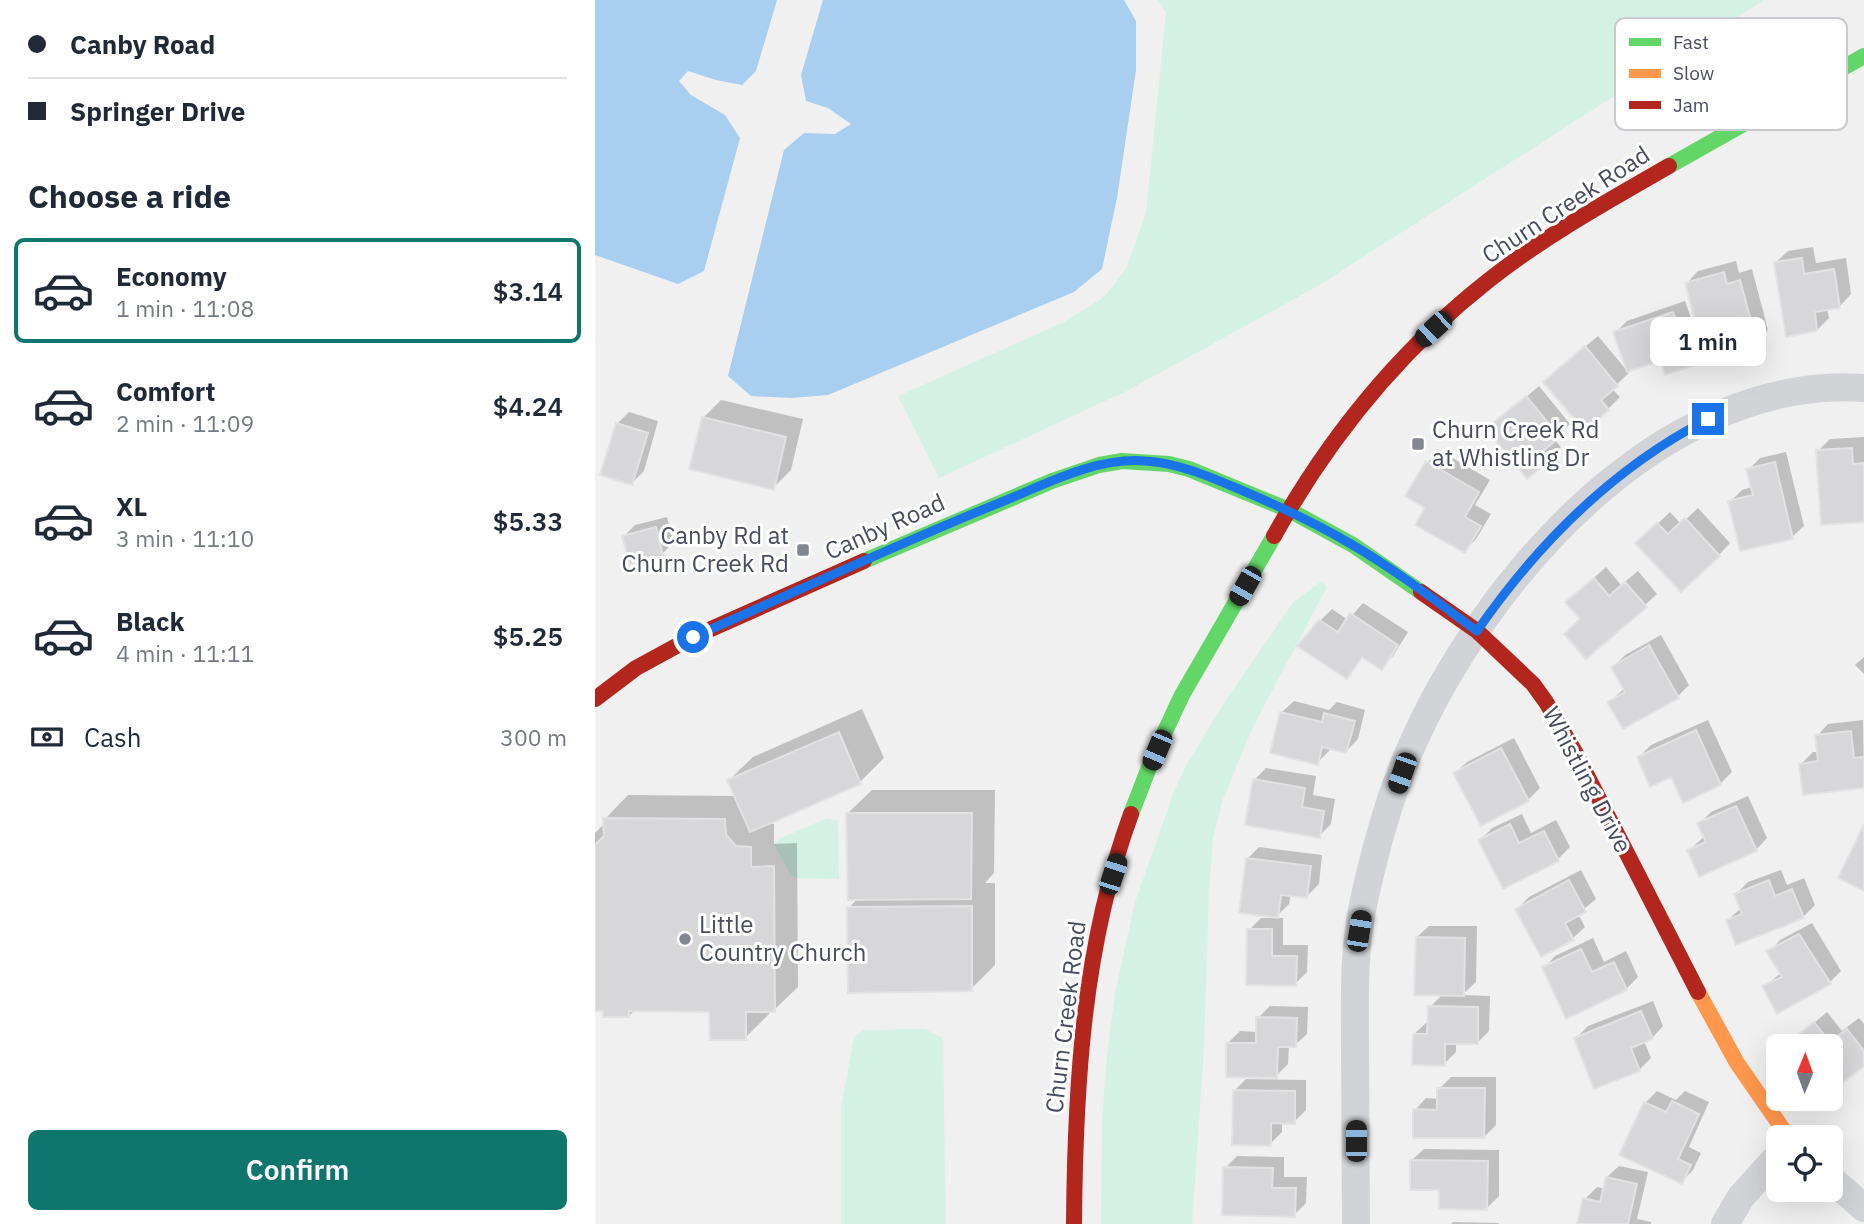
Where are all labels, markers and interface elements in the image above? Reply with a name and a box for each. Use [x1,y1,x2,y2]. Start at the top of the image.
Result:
legend [1615,18,1847,130]
text: Canby Road [70,27,215,61]
text: Fast [1673,30,1709,54]
text: Slow [1673,61,1714,85]
text: Jam [1673,93,1709,117]
text: Springer Drive [70,94,245,128]
street label: Churn Creek Road [1476,138,1655,270]
text: Choose a ride [28,175,231,217]
icon: car [32,259,95,322]
text: Economy [116,259,227,293]
text: $3.14 [493,274,563,308]
text: 1 min · 11:08 [116,293,254,323]
car [1411,307,1456,351]
callout: 1 min [1650,318,1766,366]
text: 1 min [1678,326,1738,356]
icon: car [32,374,95,437]
text: Comfort [116,374,215,408]
text: $4.24 [493,389,563,423]
route end [1692,403,1724,435]
text: 2 min · 11:09 [116,408,254,438]
place label: Churn Creek Rd at Whistling Dr [1432,413,1599,473]
marker: Churn Creek Rd at Whistling Dr [1410,436,1426,452]
street label: Canby Road [820,485,950,567]
icon: car [32,489,95,552]
text: XL [116,489,147,523]
text: $5.33 [493,504,563,538]
place label: Canby Rd at Churn Creek Rd [622,519,789,579]
text: 3 min · 11:10 [116,523,254,553]
marker: Canby Rd at Churn Creek Rd [795,542,811,558]
car [1226,563,1265,609]
icon: car [32,604,95,667]
text: Black [116,604,184,638]
text: $5.25 [493,619,563,653]
route start [677,621,709,653]
text: 4 min · 11:11 [116,638,254,668]
street label: Whistling Drive [1536,701,1640,858]
icon: cash [28,718,66,756]
text: Cash [84,720,141,754]
text: 300 m [500,722,567,752]
car [1140,727,1175,773]
car [1386,750,1419,796]
car [1097,851,1130,897]
place label: Little Country Church [699,908,866,968]
car [1346,909,1373,953]
street label: Churn Creek Road [1037,919,1093,1115]
marker: Little Country Church [677,931,693,947]
north arrow [1766,1034,1843,1111]
map controls [1766,1034,1843,1202]
car [1346,1120,1367,1162]
button: locate [1766,1125,1843,1202]
button: Confirm [28,1130,567,1210]

